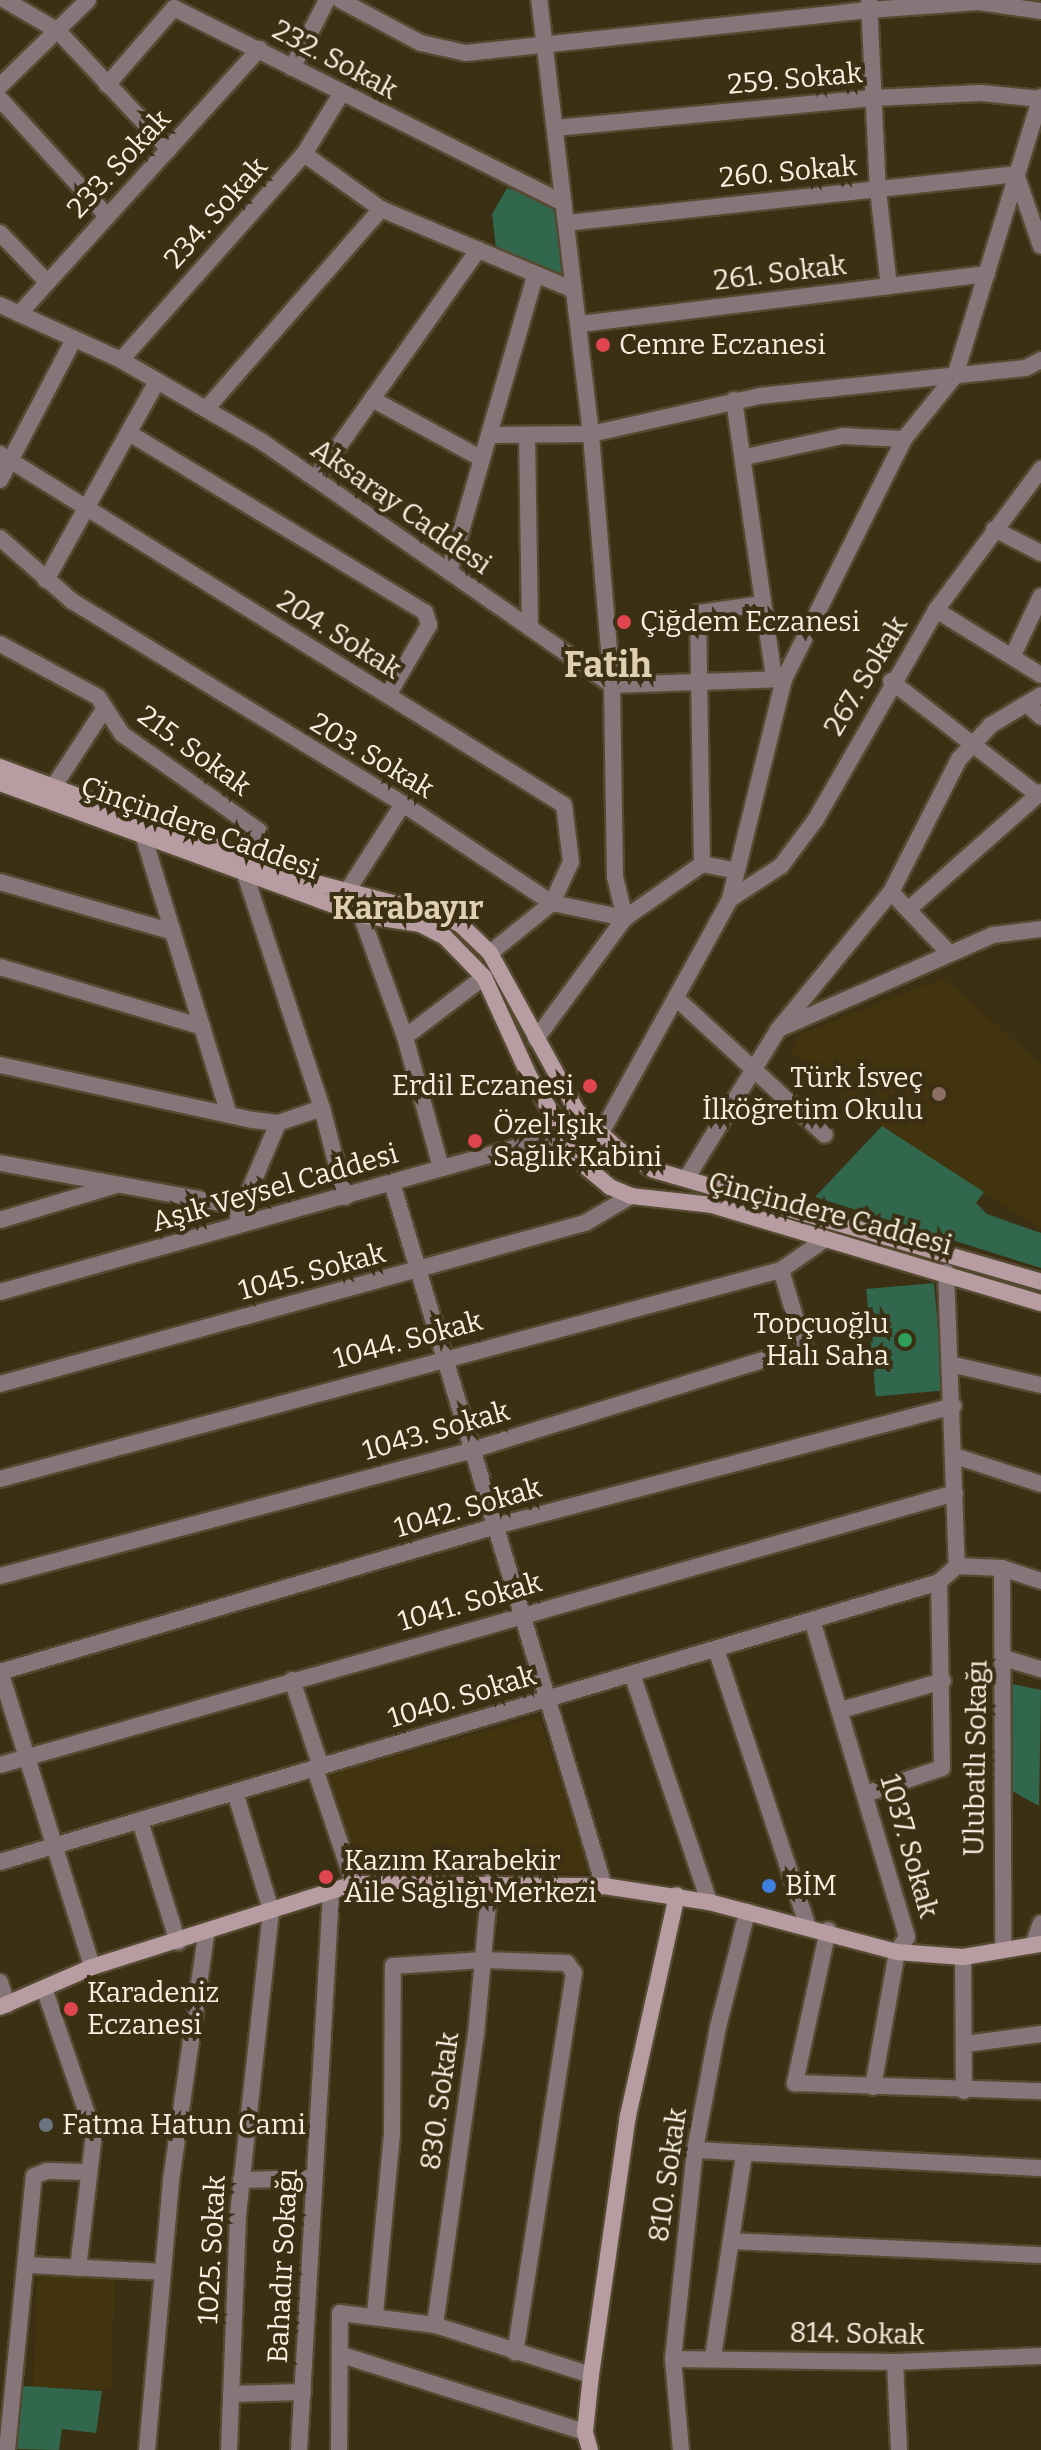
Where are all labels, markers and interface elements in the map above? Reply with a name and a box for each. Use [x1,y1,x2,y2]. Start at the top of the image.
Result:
street label: 232. Sokak [267,13,403,107]
street label: 259. Sokak [726,56,864,102]
street label: 233. Sokak [60,103,178,225]
street label: 260. Sokak [718,149,858,195]
street label: 234. Sokak [157,151,275,275]
street label: 261. Sokak [712,248,848,298]
place label: Cemre Eczanesi [619,328,826,362]
marker: Cemre Eczanesi [594,336,612,354]
street label: Aksaray Caddesi [304,432,498,582]
street label: 204. Sokak [271,584,407,686]
place label: Çiğdem Eczanesi [640,605,860,639]
street label: 267. Sokak [817,610,915,742]
marker: Çiğdem Eczanesi [615,613,633,631]
district label: Fatih [564,644,652,688]
street label: 215. Sokak [131,699,257,803]
street label: 203. Sokak [304,706,440,806]
street label: Çinçindere Caddesi [76,769,324,887]
district label: Karabayır [333,889,483,927]
place label: Türk İsveç İlköğretim Okulu [702,1061,923,1127]
place label: Erdil Eczanesi [392,1069,574,1103]
marker: Erdil Eczanesi [581,1077,599,1095]
marker: Türk İsveç İlköğretim Okulu [930,1085,948,1103]
place label: Özel Işık Sağlık Kabini [493,1108,662,1174]
marker: Özel Işık Sağlık Kabini [464,1130,486,1152]
street label: Aşık Veysel Caddesi [148,1137,402,1239]
street label: Çinçindere Caddesi [704,1165,956,1263]
street label: 1045. Sokak [235,1236,389,1308]
street label: 1044. Sokak [330,1304,486,1376]
place label: Topçuoğlu Halı Saha [753,1307,889,1373]
marker: Topçuoğlu Halı Saha [896,1331,914,1349]
street label: 1043. Sokak [359,1394,513,1468]
street label: 1042. Sokak [391,1471,545,1545]
street label: 1041. Sokak [395,1566,545,1638]
street label: 1040. Sokak [384,1659,540,1735]
street label: Ulubatlı Sokağı [957,1660,995,1856]
street label: 1037. Sokak [873,1771,945,1921]
place label: Kazım Karabekir Aile Sağlığı Merkezi [344,1844,597,1910]
marker: Kazım Karabekir Aile Sağlığı Merkezi [315,1866,337,1888]
place label: BİM [785,1869,837,1903]
marker: BİM [760,1877,778,1895]
place label: Karadeniz Eczanesi [87,1976,219,2042]
marker: Karadeniz Eczanesi [62,2000,80,2018]
street label: 830. Sokak [414,2030,466,2172]
street label: 810. Sokak [642,2106,694,2244]
place label: Fatma Hatun Cami [62,2108,306,2142]
marker: Fatma Hatun Cami [37,2116,55,2134]
street label: Bahadır Sokağı [261,2168,305,2364]
street label: 1025. Sokak [191,2175,233,2325]
street label: 814. Sokak [789,2316,925,2352]

